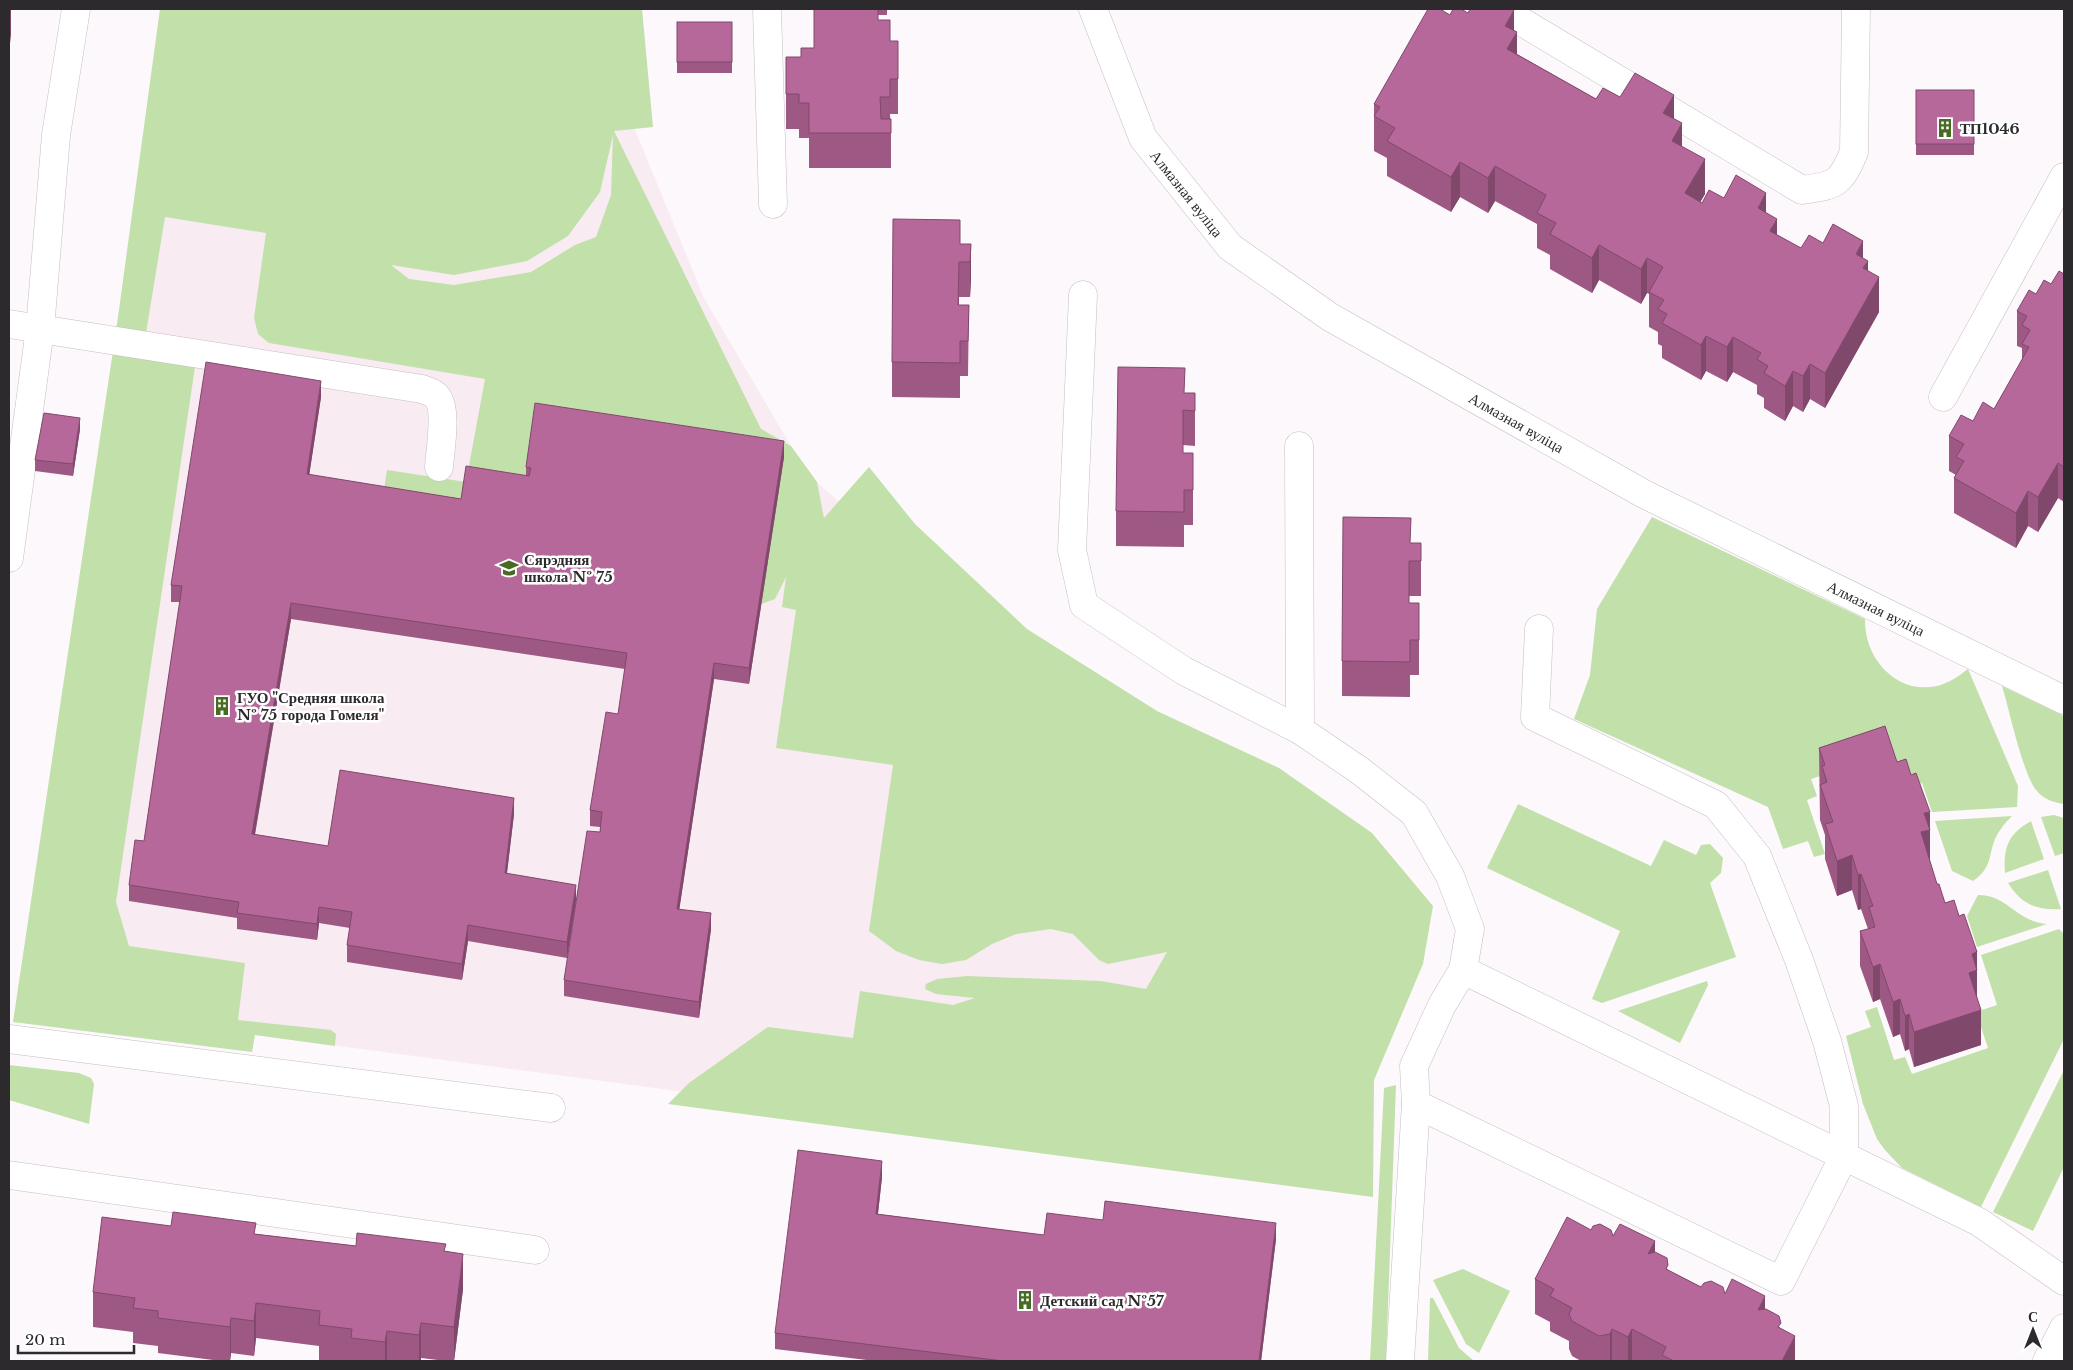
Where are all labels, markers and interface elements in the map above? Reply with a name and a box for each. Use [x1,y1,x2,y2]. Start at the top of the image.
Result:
building icon: ТП1046 [1934,117,1956,139]
place label: ТП1046 [1960,119,2020,138]
street label: Алмазная вуліца [1147,146,1228,241]
street label: Алмазная вуліца [1466,388,1568,457]
place label: Сярэдняя школа № 75 [524,550,613,586]
school or university icon: Сярэдняя школа № 75 [498,557,520,579]
street label: Алмазная вуліца [1824,576,1928,640]
place label: ГУО "Средняя школа № 75 города Гомеля" [237,688,385,724]
building icon: ГУО "Средняя школа № 75 города Гомеля" [211,695,233,717]
building icon: Детский сад №57 [1014,1289,1036,1311]
place label: Детский сад №57 [1040,1291,1164,1310]
north arrow [2008,1305,2058,1355]
text: С [2028,1308,2038,1326]
scale bar [18,1322,134,1354]
text: 20 m [25,1330,65,1349]

